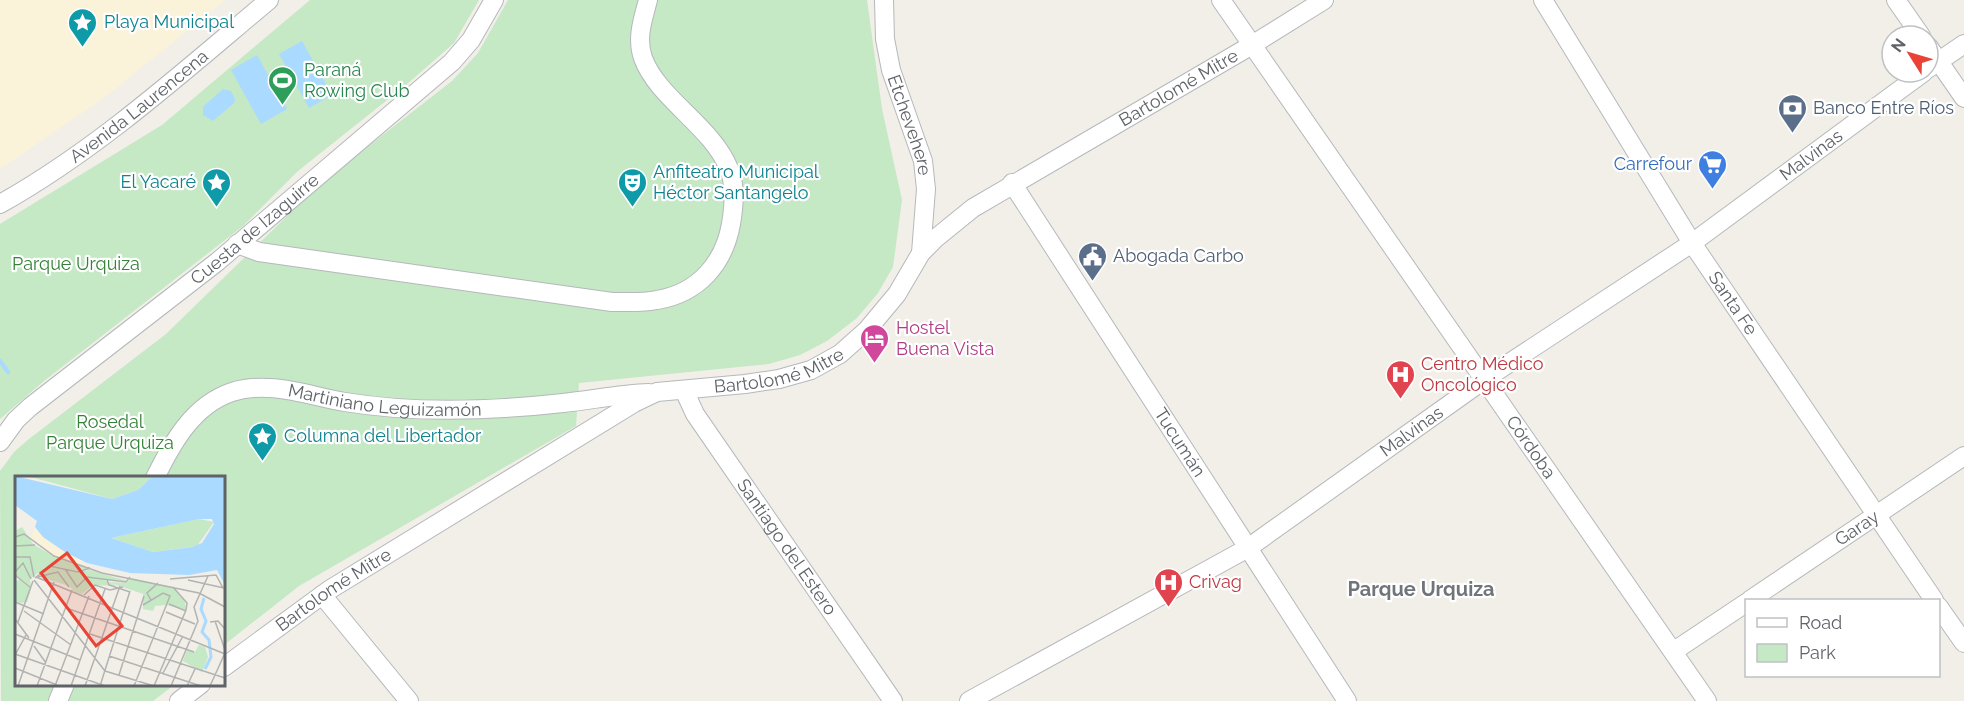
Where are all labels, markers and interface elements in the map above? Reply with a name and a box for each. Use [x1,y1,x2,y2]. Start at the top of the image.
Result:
place icon: Playa Municipal [67,6,99,48]
place label: Playa Municipal [104,11,234,32]
north arrow [1880,24,1940,84]
text: N [1887,35,1910,56]
street label: Bartolomé Mitre [1115,44,1242,130]
street label: Avenida Laurencena [65,45,212,167]
place label: Paraná Rowing Club [304,59,410,101]
sports icon: Paraná Rowing Club [267,64,299,106]
street label: Etchevehere [884,72,936,177]
bank icon: Banco Entre Ríos [1776,92,1808,134]
place label: Banco Entre Ríos [1813,97,1954,118]
street label: Malvinas [1775,125,1847,185]
supermarket icon: Carrefour [1697,148,1729,190]
place label: Carrefour [1614,153,1693,174]
place label: Anfiteatro Municipal Héctor Santangelo [653,161,819,203]
place icon: El Yacaré [201,166,233,208]
theatre icon: Anfiteatro Municipal Héctor Santangelo [616,166,648,208]
street label: Cuesta de Izaguirre [186,169,323,289]
place label: El Yacaré [121,171,196,192]
public building icon: Abogada Carbo [1076,240,1108,282]
place label: Abogada Carbo [1113,245,1244,266]
park label: Parque Urquiza [12,253,140,274]
street label: Santa Fe [1704,267,1763,339]
place label: Hostel Buena Vista [896,317,994,359]
hotel icon: Hostel Buena Vista [859,322,891,364]
street label: Bartolomé Mitre [713,343,848,397]
place label: Centro Médico Oncológico [1421,353,1544,395]
hospital icon: Centro Médico Oncológico [1384,358,1416,400]
street label: Martiniano Leguizamón [286,379,482,420]
street label: Malvinas [1376,401,1447,461]
street label: Tucumán [1150,404,1210,480]
park label: Rosedal Parque Urquiza [46,411,174,453]
street label: Córdoba [1502,411,1560,482]
place icon: Columna del Libertador [247,420,279,462]
place label: Columna del Libertador [284,425,482,446]
street label: Santiago del Estero [733,475,842,619]
inset map [15,476,225,686]
street label: Garay [1831,505,1883,550]
street label: Bartolomé Mitre [271,543,395,636]
hospital icon: Crivag [1152,566,1184,608]
place label: Crivag [1189,571,1242,592]
district label: Parque Urquiza [1347,577,1495,601]
legend [1745,599,1940,677]
text: Road [1799,612,1842,633]
text: Park [1799,642,1836,663]

